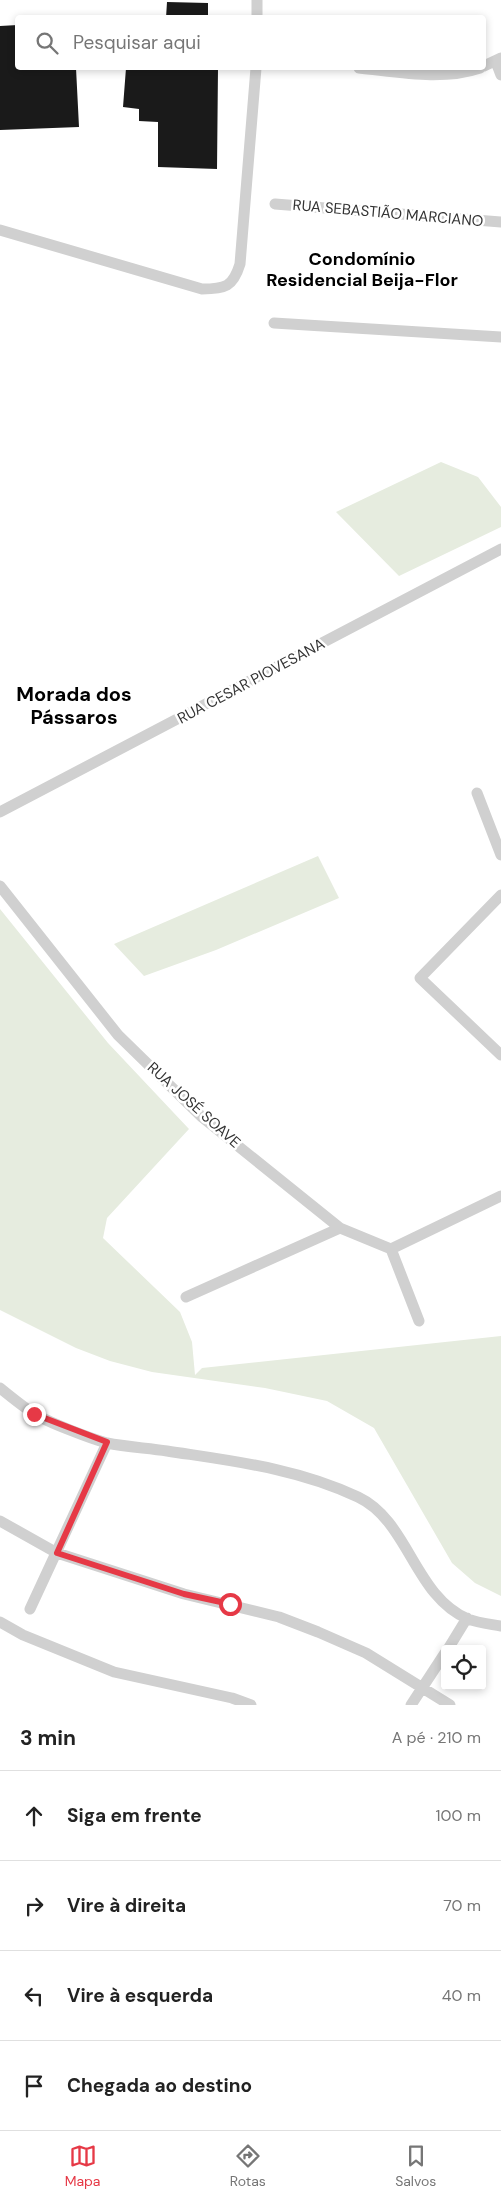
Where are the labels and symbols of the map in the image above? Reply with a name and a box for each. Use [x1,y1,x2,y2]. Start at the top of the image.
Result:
street label: RUA SEBASTIÃO MARCIANO [292,195,484,231]
district label: Condomínio Residencial Beija-Flor [266,247,458,292]
street label: RUA CESAR PIOVESANA [174,634,328,728]
district label: Morada dos Pássaros [16,681,132,730]
street label: RUA JOSÉ SOAVE [143,1058,245,1152]
route end [23,1403,46,1426]
route start [219,1593,242,1616]

